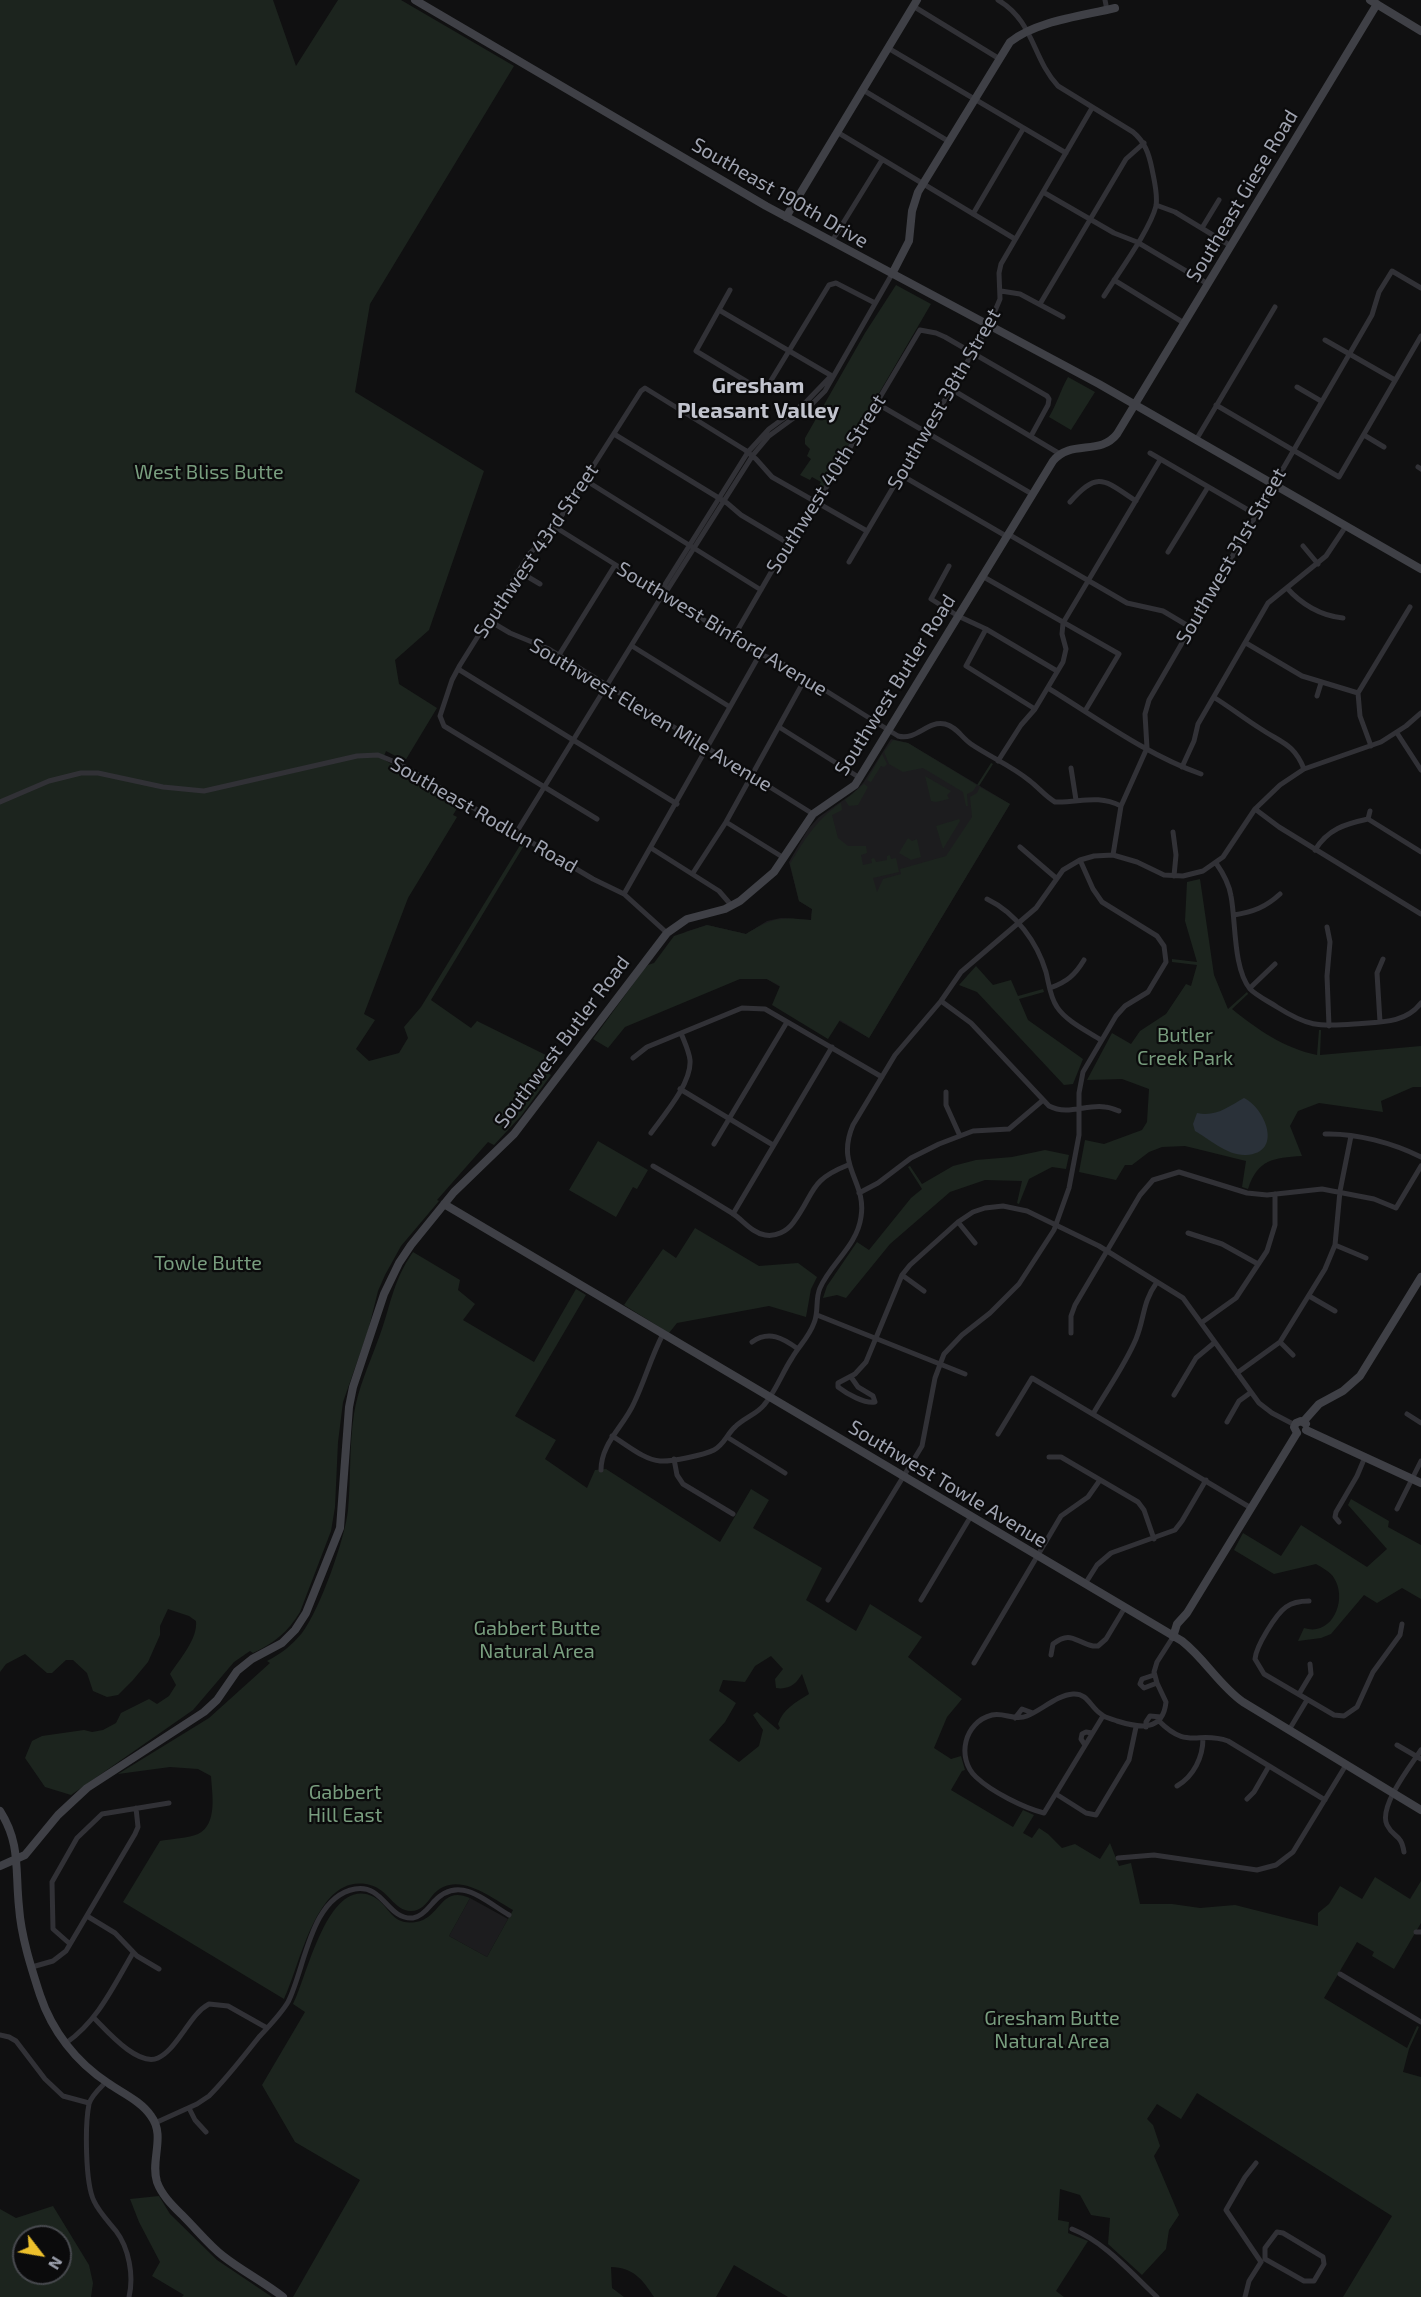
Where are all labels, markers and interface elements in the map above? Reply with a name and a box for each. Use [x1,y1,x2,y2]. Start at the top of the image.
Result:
street label: Southeast Giese Road [1181,105,1303,287]
street label: Southeast 190th Drive [687,133,873,253]
street label: Southwest 38th Street [882,304,1006,494]
district label: Gresham Pleasant Valley [677,373,839,424]
street label: Southwest 40th Street [761,390,891,578]
street label: Southwest 43rd Street [469,459,603,643]
park label: West Bliss Butte [134,460,284,484]
street label: Southwest 31st Street [1171,464,1291,648]
street label: Southwest Binford Avenue [612,557,832,701]
street label: Southwest Butler Road [829,590,961,780]
street label: Southwest Eleven Mile Avenue [526,633,776,797]
street label: Southeast Rodlun Road [386,752,582,878]
street label: Southwest Butler Road [489,951,635,1133]
park label: Butler Creek Park [1137,1023,1233,1070]
park label: Towle Butte [154,1251,262,1275]
street label: Southwest Towle Avenue [844,1415,1052,1553]
park label: Gabbert Butte Natural Area [474,1616,600,1663]
park label: Gabbert Hill East [308,1780,382,1827]
park label: Gresham Butte Natural Area [984,2006,1120,2053]
north arrow [12,2225,72,2285]
text: N [45,2254,67,2273]

